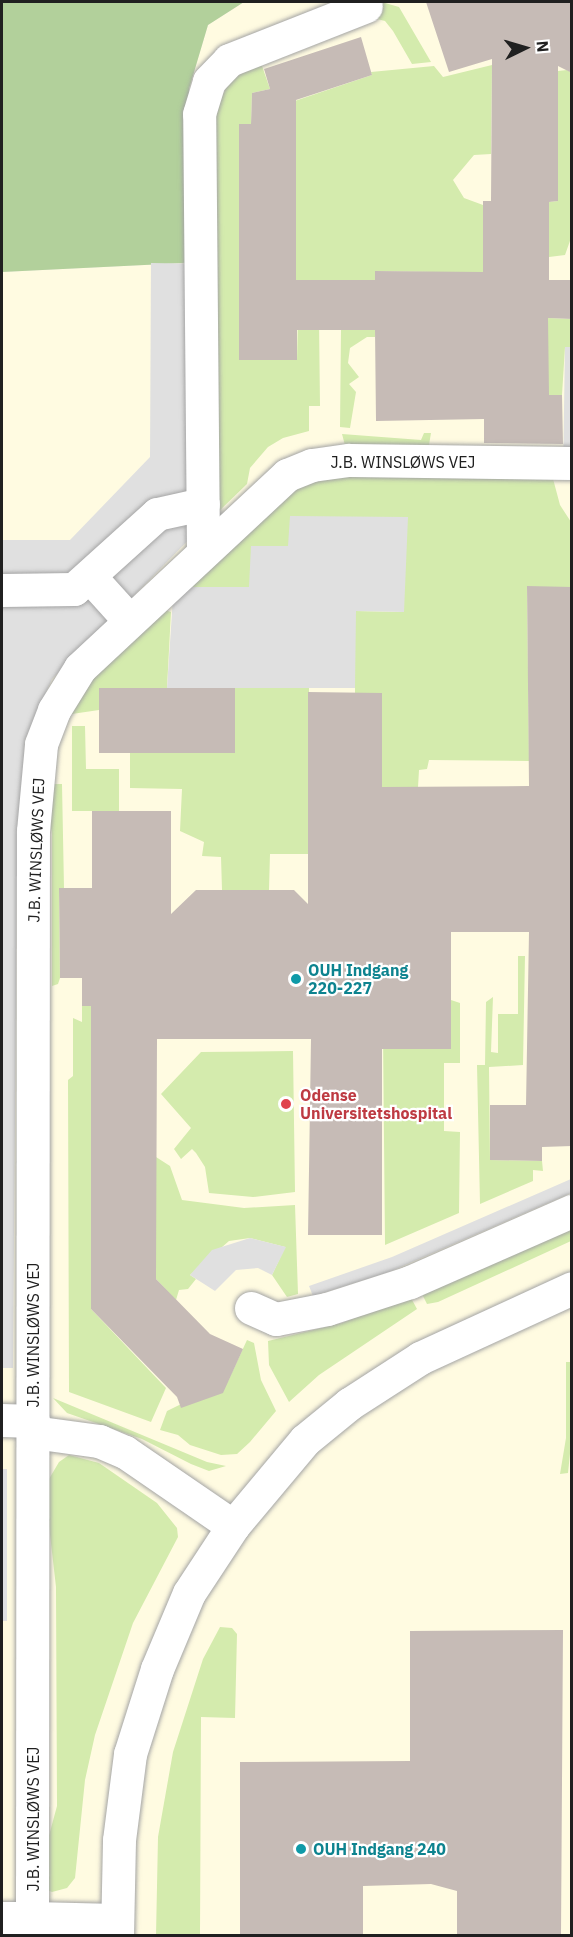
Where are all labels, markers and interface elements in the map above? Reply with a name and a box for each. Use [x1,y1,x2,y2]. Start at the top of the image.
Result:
north arrow [495,18,555,78]
text: N [532,40,553,53]
street label: J.B. WINSLØWS VEJ [331,452,475,472]
street label: J.B. WINSLØWS VEJ [24,777,48,923]
place label: OUH Indgang 220-227 [308,960,408,998]
marker: OUH Indgang 220-227 [289,972,303,986]
place label: Odense Universitetshospital [300,1085,452,1123]
marker: Odense Universitetshospital [277,1095,295,1113]
street label: J.B. WINSLØWS VEJ [23,1263,43,1407]
street label: J.B. WINSLØWS VEJ [23,1747,43,1891]
place label: OUH Indgang 240 [313,1839,446,1859]
marker: OUH Indgang 240 [294,1842,308,1856]

